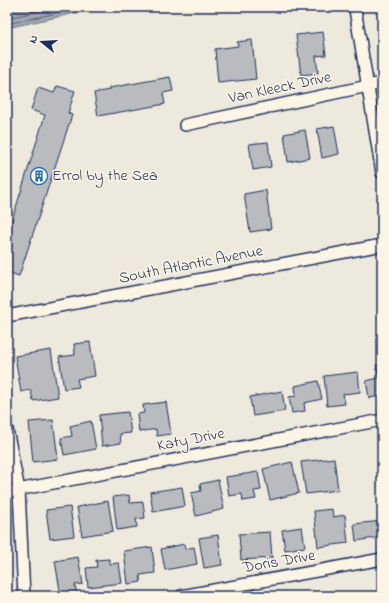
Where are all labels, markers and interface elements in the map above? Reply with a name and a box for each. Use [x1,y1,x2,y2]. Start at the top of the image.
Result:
north arrow [22,22,62,62]
text: N [25,33,42,45]
street label: Van Kleeck Drive [225,65,334,111]
place label: Errol by the Sea [52,164,158,188]
building icon: Errol by the Sea [29,166,49,186]
street label: South Atlantic Avenue [117,239,266,291]
street label: Katy Drive [155,422,228,458]
street label: Doris Drive [240,544,318,580]

